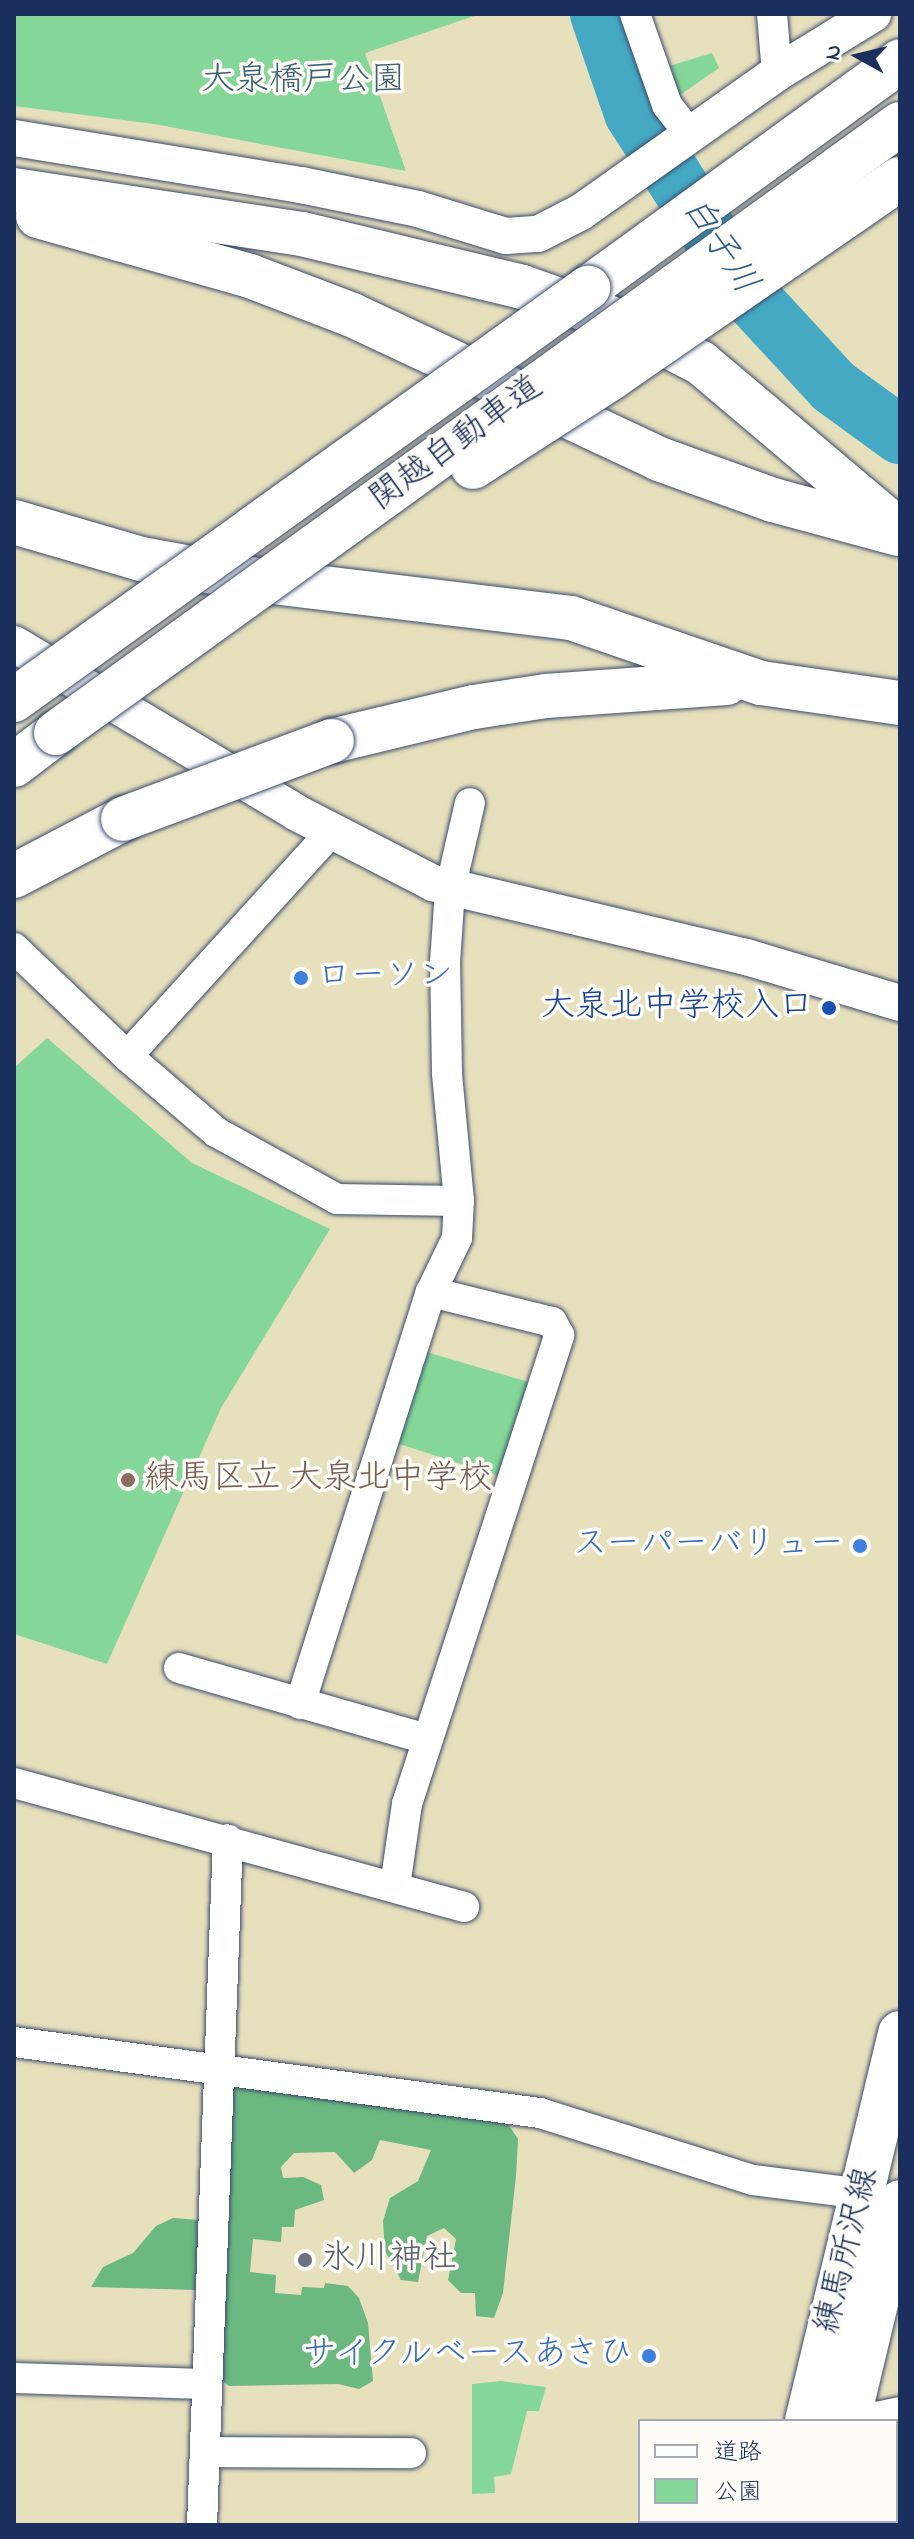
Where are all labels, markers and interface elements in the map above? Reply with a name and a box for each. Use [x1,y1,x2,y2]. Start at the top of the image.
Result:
north arrow [818,16,898,96]
text: N [817,43,851,62]
park label: 大泉橋戸公園 [201,62,405,102]
water label: 白子川 [671,189,767,303]
street label: 関越自動車道 [362,368,552,520]
place label: ローソン [317,958,453,998]
marker: ローソン [292,969,310,987]
place label: 大泉北中学校入口 [541,988,813,1028]
marker: 大泉北中学校入口 [820,999,838,1017]
place label: 練馬区立 大泉北中学校 [144,1460,492,1500]
marker: 練馬区立 大泉北中学校 [119,1471,137,1489]
place label: スーパーバリュー [573,1526,844,1566]
marker: スーパーバリュー [851,1537,869,1555]
street label: 練馬所沢線 [808,2164,888,2338]
place label: 氷川神社 [321,2240,457,2280]
marker: 氷川神社 [296,2251,314,2269]
place label: サイクルベースあさひ [293,2336,633,2376]
marker: サイクルベースあさひ [640,2347,658,2365]
legend [638,2419,898,2523]
text: 道路 [714,2436,762,2471]
text: 公園 [714,2476,762,2511]

